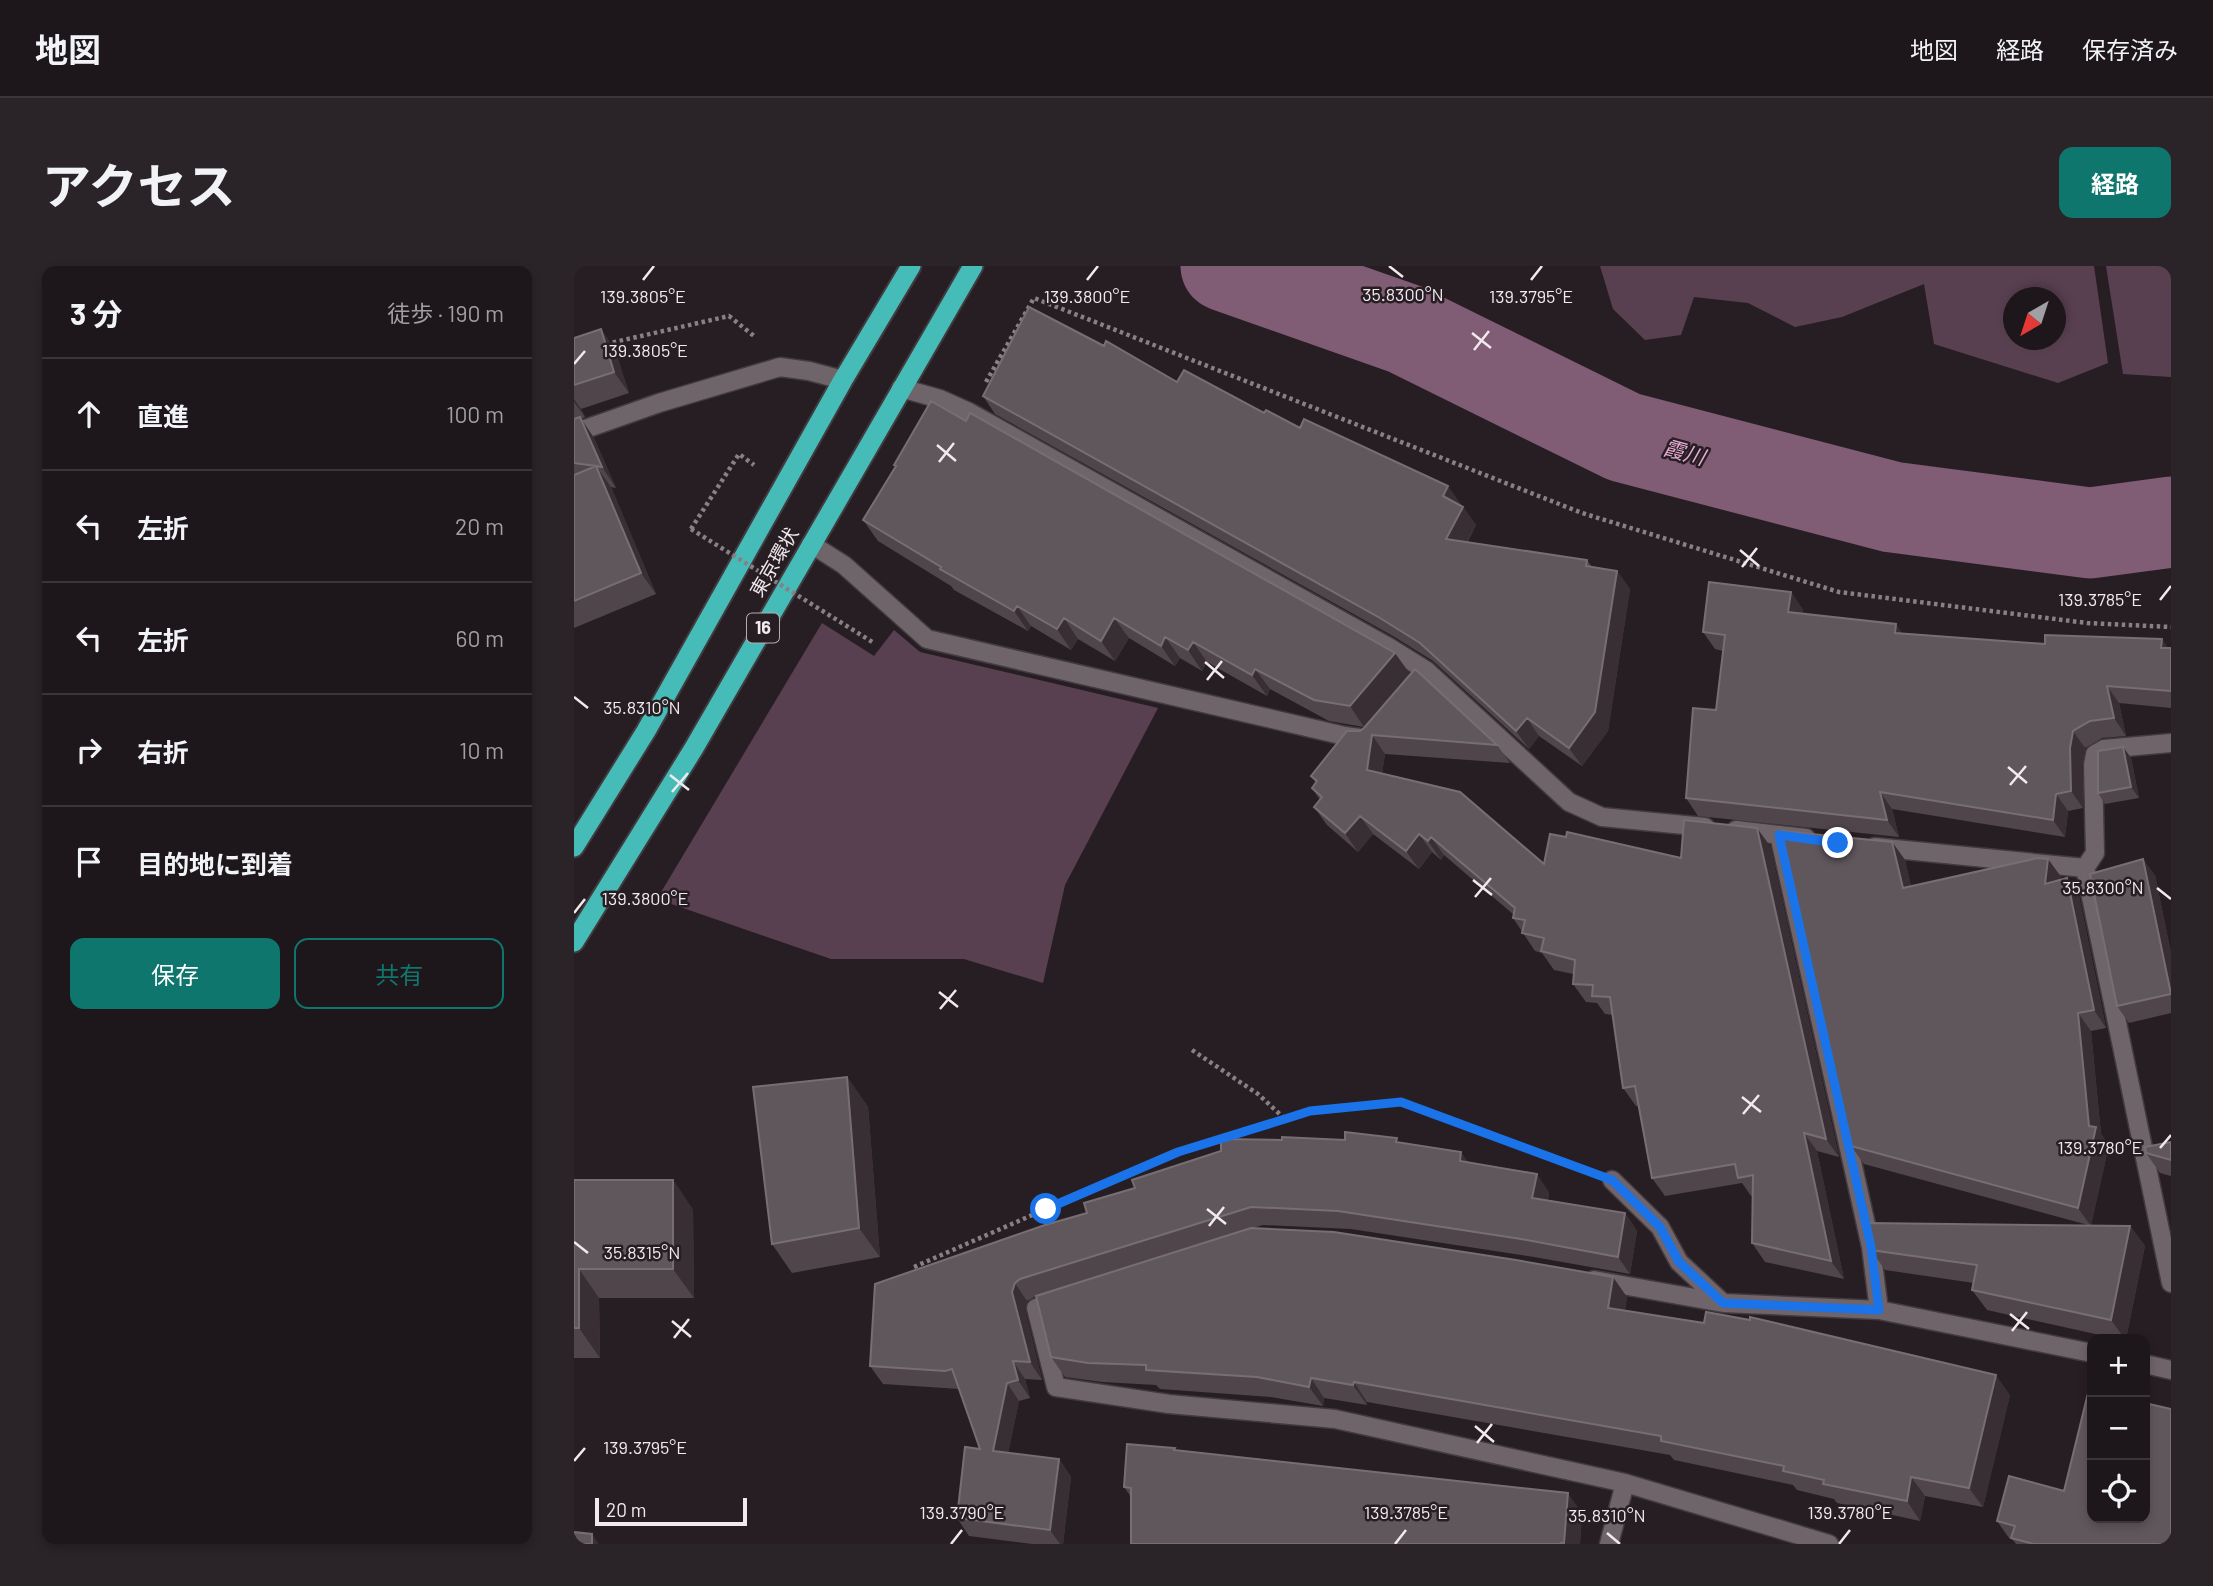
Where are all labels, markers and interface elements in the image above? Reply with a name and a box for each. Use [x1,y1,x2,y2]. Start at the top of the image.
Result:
text: 地図 [35,29,101,69]
text: 地図 [1910,35,1958,64]
text: 経路 [1996,35,2044,64]
text: 保存済み [2082,35,2178,64]
button: 経路 [2059,147,2171,218]
text: アクセス [42,155,236,214]
text: 35.8300°N [1362,283,1444,305]
text: 139.3805°E [600,285,686,307]
text: 139.3800°E [1044,285,1130,307]
text: 139.3795°E [1489,285,1573,307]
north arrow [2003,287,2066,350]
text: 3 分 [70,295,122,331]
text: 徒歩 · 190 m [387,299,504,327]
text: 139.3805°E [602,339,688,361]
icon: ahead [70,395,108,433]
text: 直進 [137,400,189,431]
text: 100 m [446,400,504,428]
water label: 霞川 [1661,434,1710,470]
icon: left [70,507,108,545]
text: 左折 [137,512,189,543]
text: 20 m [455,512,504,540]
street label: 東京環状 [745,523,803,600]
text: 139.3785°E [2058,588,2142,610]
road number: 16 [747,614,779,642]
icon: left [70,619,108,657]
text: 左折 [137,624,189,655]
text: 60 m [456,624,504,652]
text: 35.8310°N [603,696,681,718]
icon: right [70,731,108,769]
text: 右折 [137,736,189,767]
text: 10 m [459,736,504,764]
route end [1822,827,1853,858]
icon: arrive [70,843,108,881]
text: 目的地に到着 [137,848,293,879]
text: 35.8300°N [2062,876,2144,898]
text: 139.3800°E [602,887,688,909]
button: 保存 [70,938,280,1009]
button: 共有 [294,938,504,1009]
text: 139.3780°E [2057,1136,2143,1158]
route start [1030,1193,1061,1224]
text: 35.8315°N [604,1241,680,1263]
map controls [2087,1334,2150,1523]
button: + [2087,1334,2150,1397]
button: − [2087,1397,2150,1460]
text: 139.3795°E [603,1436,687,1458]
button: locate [2087,1460,2150,1523]
scale bar [595,1495,747,1527]
text: 20 m [606,1498,646,1521]
text: 139.3790°E [919,1501,1005,1523]
text: 139.3785°E [1364,1501,1448,1523]
text: 139.3780°E [1807,1501,1893,1523]
text: 35.8310°N [1568,1504,1646,1526]

